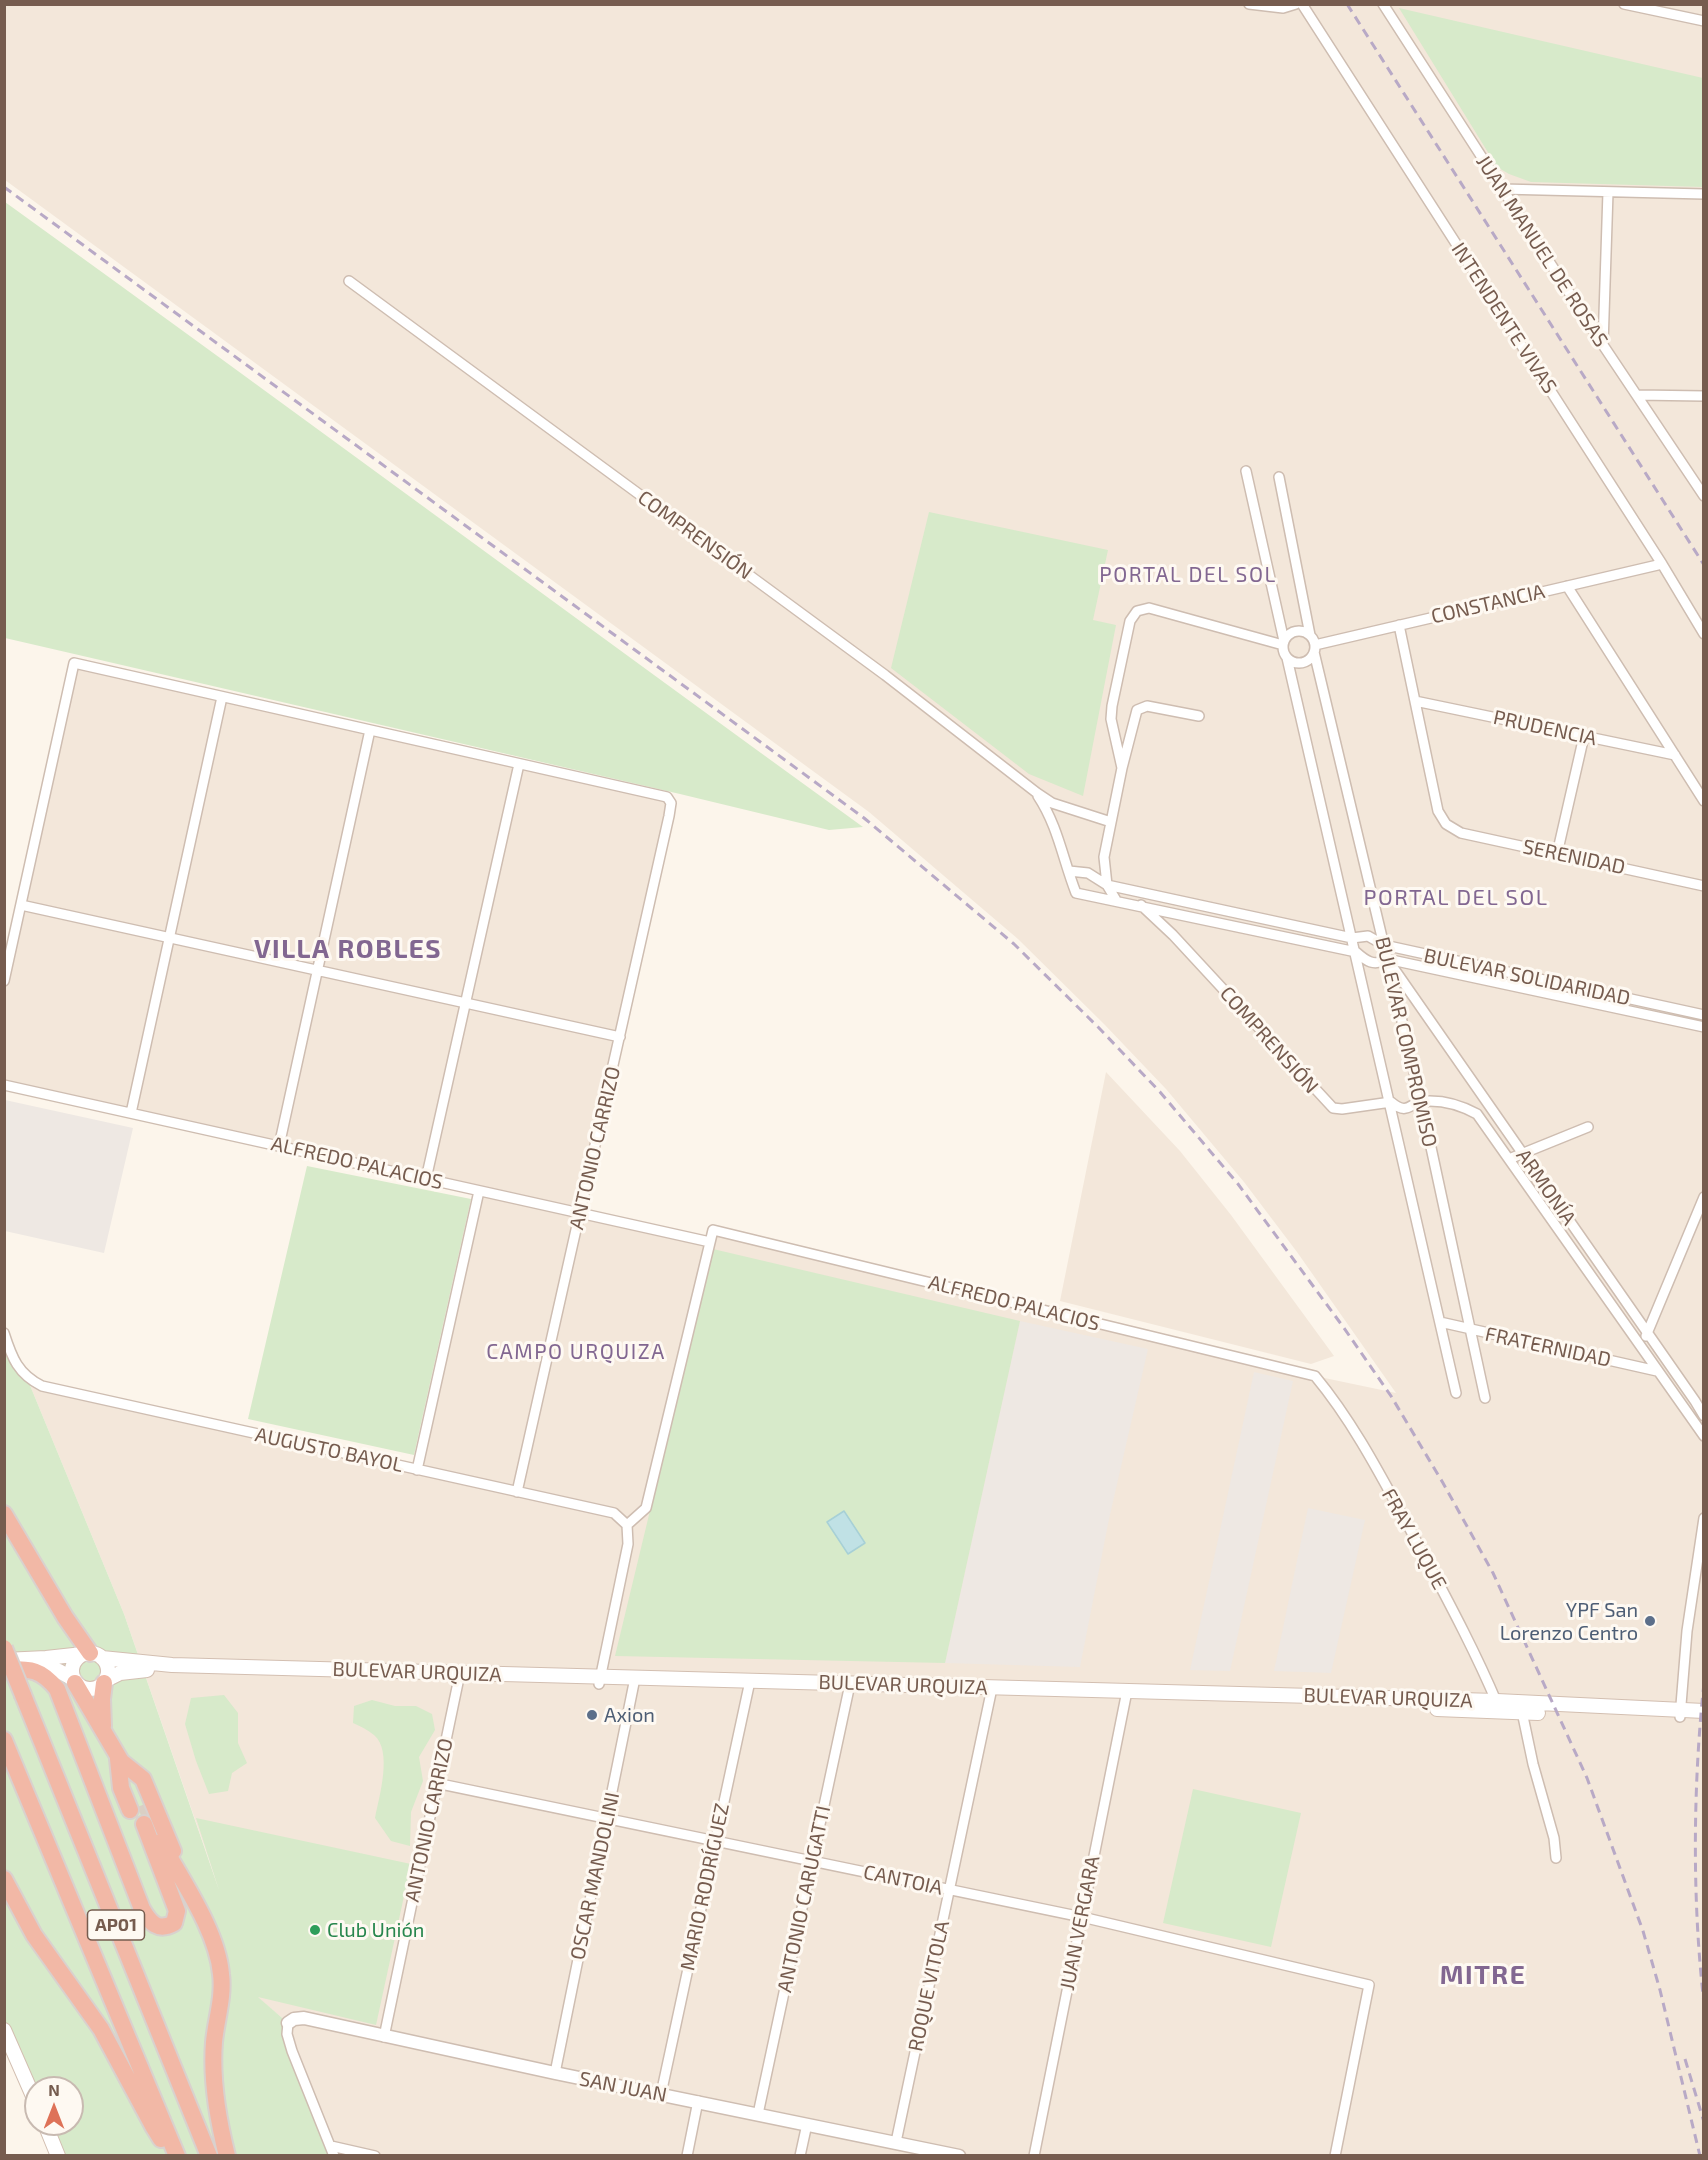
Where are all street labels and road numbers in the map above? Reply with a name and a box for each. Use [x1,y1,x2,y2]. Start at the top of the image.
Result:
street label: JUAN MANUEL DE ROSAS [1471,151,1613,351]
street label: INTENDENTE VIVAS [1446,238,1562,398]
street label: COMPRENSIÓN [633,485,757,585]
street label: CONSTANCIA [1429,579,1547,629]
street label: PRUDENCIA [1491,705,1599,751]
street label: SERENIDAD [1521,834,1627,880]
street label: BULEVAR COMPROMISO [1370,935,1442,1149]
street label: BULEVAR SOLIDARIDAD [1422,943,1632,1011]
street label: COMPRENSIÓN [1215,982,1323,1098]
street label: ANTONIO CARRIZO [565,1064,625,1232]
street label: ALFREDO PALACIOS [269,1132,445,1194]
street label: ARMONÍA [1511,1144,1581,1230]
street label: ALFREDO PALACIOS [926,1270,1102,1336]
street label: FRATERNIDAD [1483,1322,1613,1372]
street label: AUGUSTO BAYOL [253,1423,405,1477]
street label: FRAY LUQUE [1376,1484,1452,1594]
street label: BULEVAR URQUIZA [332,1657,502,1687]
street label: BULEVAR URQUIZA [818,1670,988,1700]
street label: BULEVAR URQUIZA [1303,1683,1473,1713]
street label: ANTONIO CARRIZO [400,1736,458,1904]
street label: OSCAR MANDOLINI [566,1790,624,1962]
street label: MARIO RODRÍGUEZ [676,1801,734,1973]
street label: ANTONIO CARUGATTI [772,1803,836,1995]
street label: JUAN VERGARA [1055,1854,1105,1992]
street label: CANTOIA [861,1860,945,1900]
road number: AP01 [88,1910,144,1940]
street label: ROQUE VITOLA [903,1918,955,2054]
street label: SAN JUAN [577,2067,669,2107]

